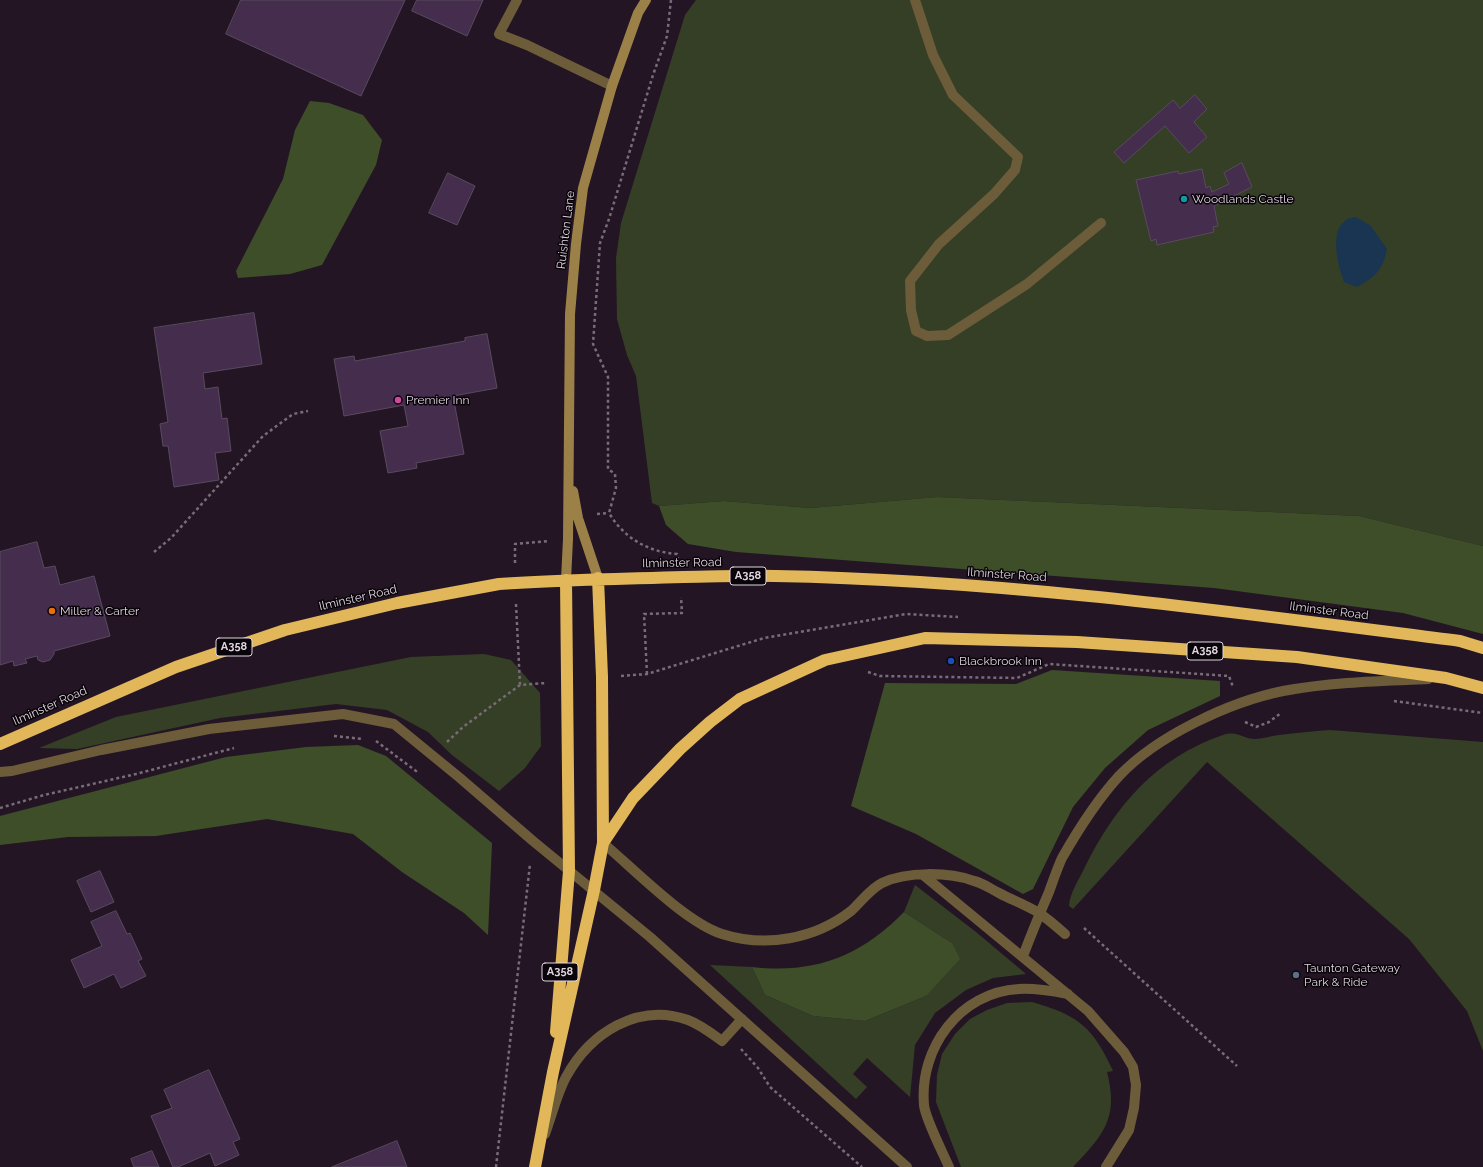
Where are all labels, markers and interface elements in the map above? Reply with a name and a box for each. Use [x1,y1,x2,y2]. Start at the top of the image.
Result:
street label: Ruishton Lane [554,190,578,270]
place label: Woodlands Castle [1192,192,1294,206]
marker: Woodlands Castle [1179,194,1189,204]
place label: Premier Inn [406,393,469,407]
marker: Premier Inn [393,395,403,405]
street label: Ilminster Road [642,555,722,571]
street label: Ilminster Road [967,565,1047,585]
road number: A358 [730,567,766,585]
street label: Ilminster Road [318,582,398,614]
street label: Ilminster Road [1289,599,1369,623]
place label: Miller & Carter [60,604,139,618]
marker: Miller & Carter [47,606,57,616]
road number: A358 [216,638,252,656]
road number: A358 [1187,642,1223,660]
place label: Blackbrook Inn [959,654,1042,668]
marker: Blackbrook Inn [946,656,956,666]
street label: Ilminster Road [11,683,89,729]
place label: Taunton Gateway Park & Ride [1304,961,1400,989]
road number: A358 [542,963,578,981]
marker: Taunton Gateway Park & Ride [1291,970,1301,980]

